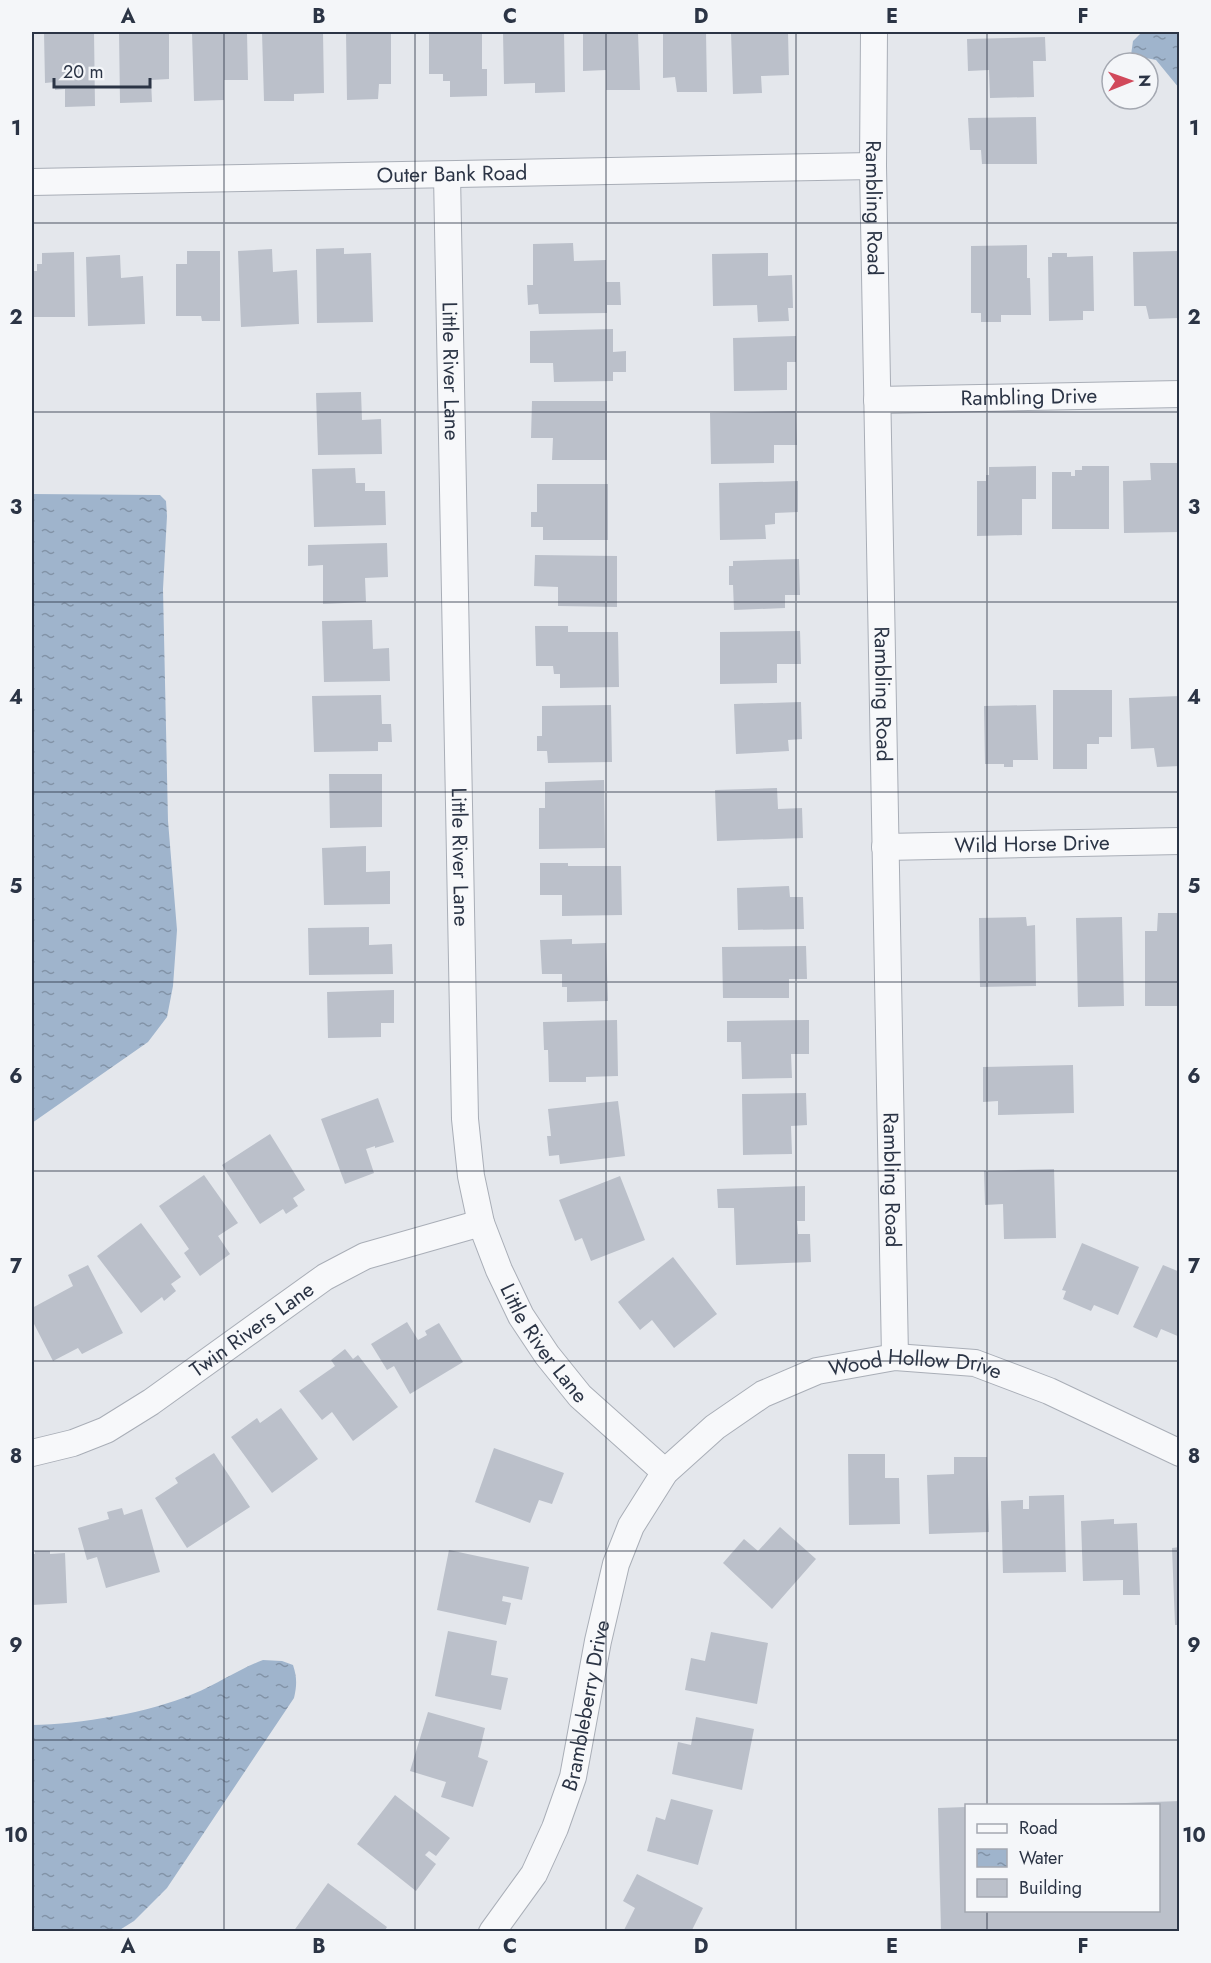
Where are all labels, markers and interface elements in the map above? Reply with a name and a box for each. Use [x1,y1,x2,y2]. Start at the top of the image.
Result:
text: A [120,2,136,31]
text: B [312,2,326,31]
text: C [503,2,517,31]
text: D [694,2,708,31]
text: E [886,2,898,31]
text: F [1077,2,1089,31]
scale bar [54,51,150,89]
north arrow [1100,51,1160,111]
text: 20 m [63,59,103,85]
text: N [1133,74,1156,87]
text: 1 [11,114,21,143]
text: 1 [1189,114,1199,143]
street label: Rambling Road [858,140,890,276]
street label: Outer Bank Road [376,158,528,190]
street label: Little River Lane [434,301,467,441]
text: 2 [9,303,23,332]
text: 2 [1187,303,1201,332]
street label: Rambling Drive [960,381,1098,413]
text: 3 [10,493,22,522]
text: 3 [1188,493,1200,522]
street label: Rambling Road [867,626,899,762]
text: 4 [9,683,23,712]
text: 4 [1187,683,1201,712]
street label: Little River Lane [444,787,476,927]
street label: Wild Horse Drive [954,827,1110,861]
text: 5 [10,872,23,901]
text: 5 [1188,872,1201,901]
text: 6 [9,1062,23,1091]
text: 6 [1187,1062,1201,1091]
street label: Rambling Road [875,1112,908,1248]
text: 7 [10,1252,23,1281]
text: 7 [1188,1252,1201,1281]
street label: Twin Rivers Lane [184,1274,320,1384]
street label: Little River Lane [493,1279,595,1410]
street label: Wood Hollow Drive [826,1342,1006,1387]
text: 8 [10,1442,22,1471]
text: 8 [1188,1442,1200,1471]
street label: Brambleberry Drive [554,1617,617,1795]
text: 9 [9,1631,23,1660]
text: 9 [1187,1631,1201,1660]
legend [965,1804,1160,1912]
text: Road [1019,1815,1058,1841]
text: 10 [4,1821,28,1850]
text: 10 [1182,1821,1206,1850]
text: Water [1019,1845,1064,1871]
text: Building [1019,1875,1082,1901]
text: A [120,1932,136,1961]
text: B [312,1932,326,1961]
text: C [503,1932,517,1961]
text: D [694,1932,708,1961]
text: E [886,1932,898,1961]
text: F [1077,1932,1089,1961]

